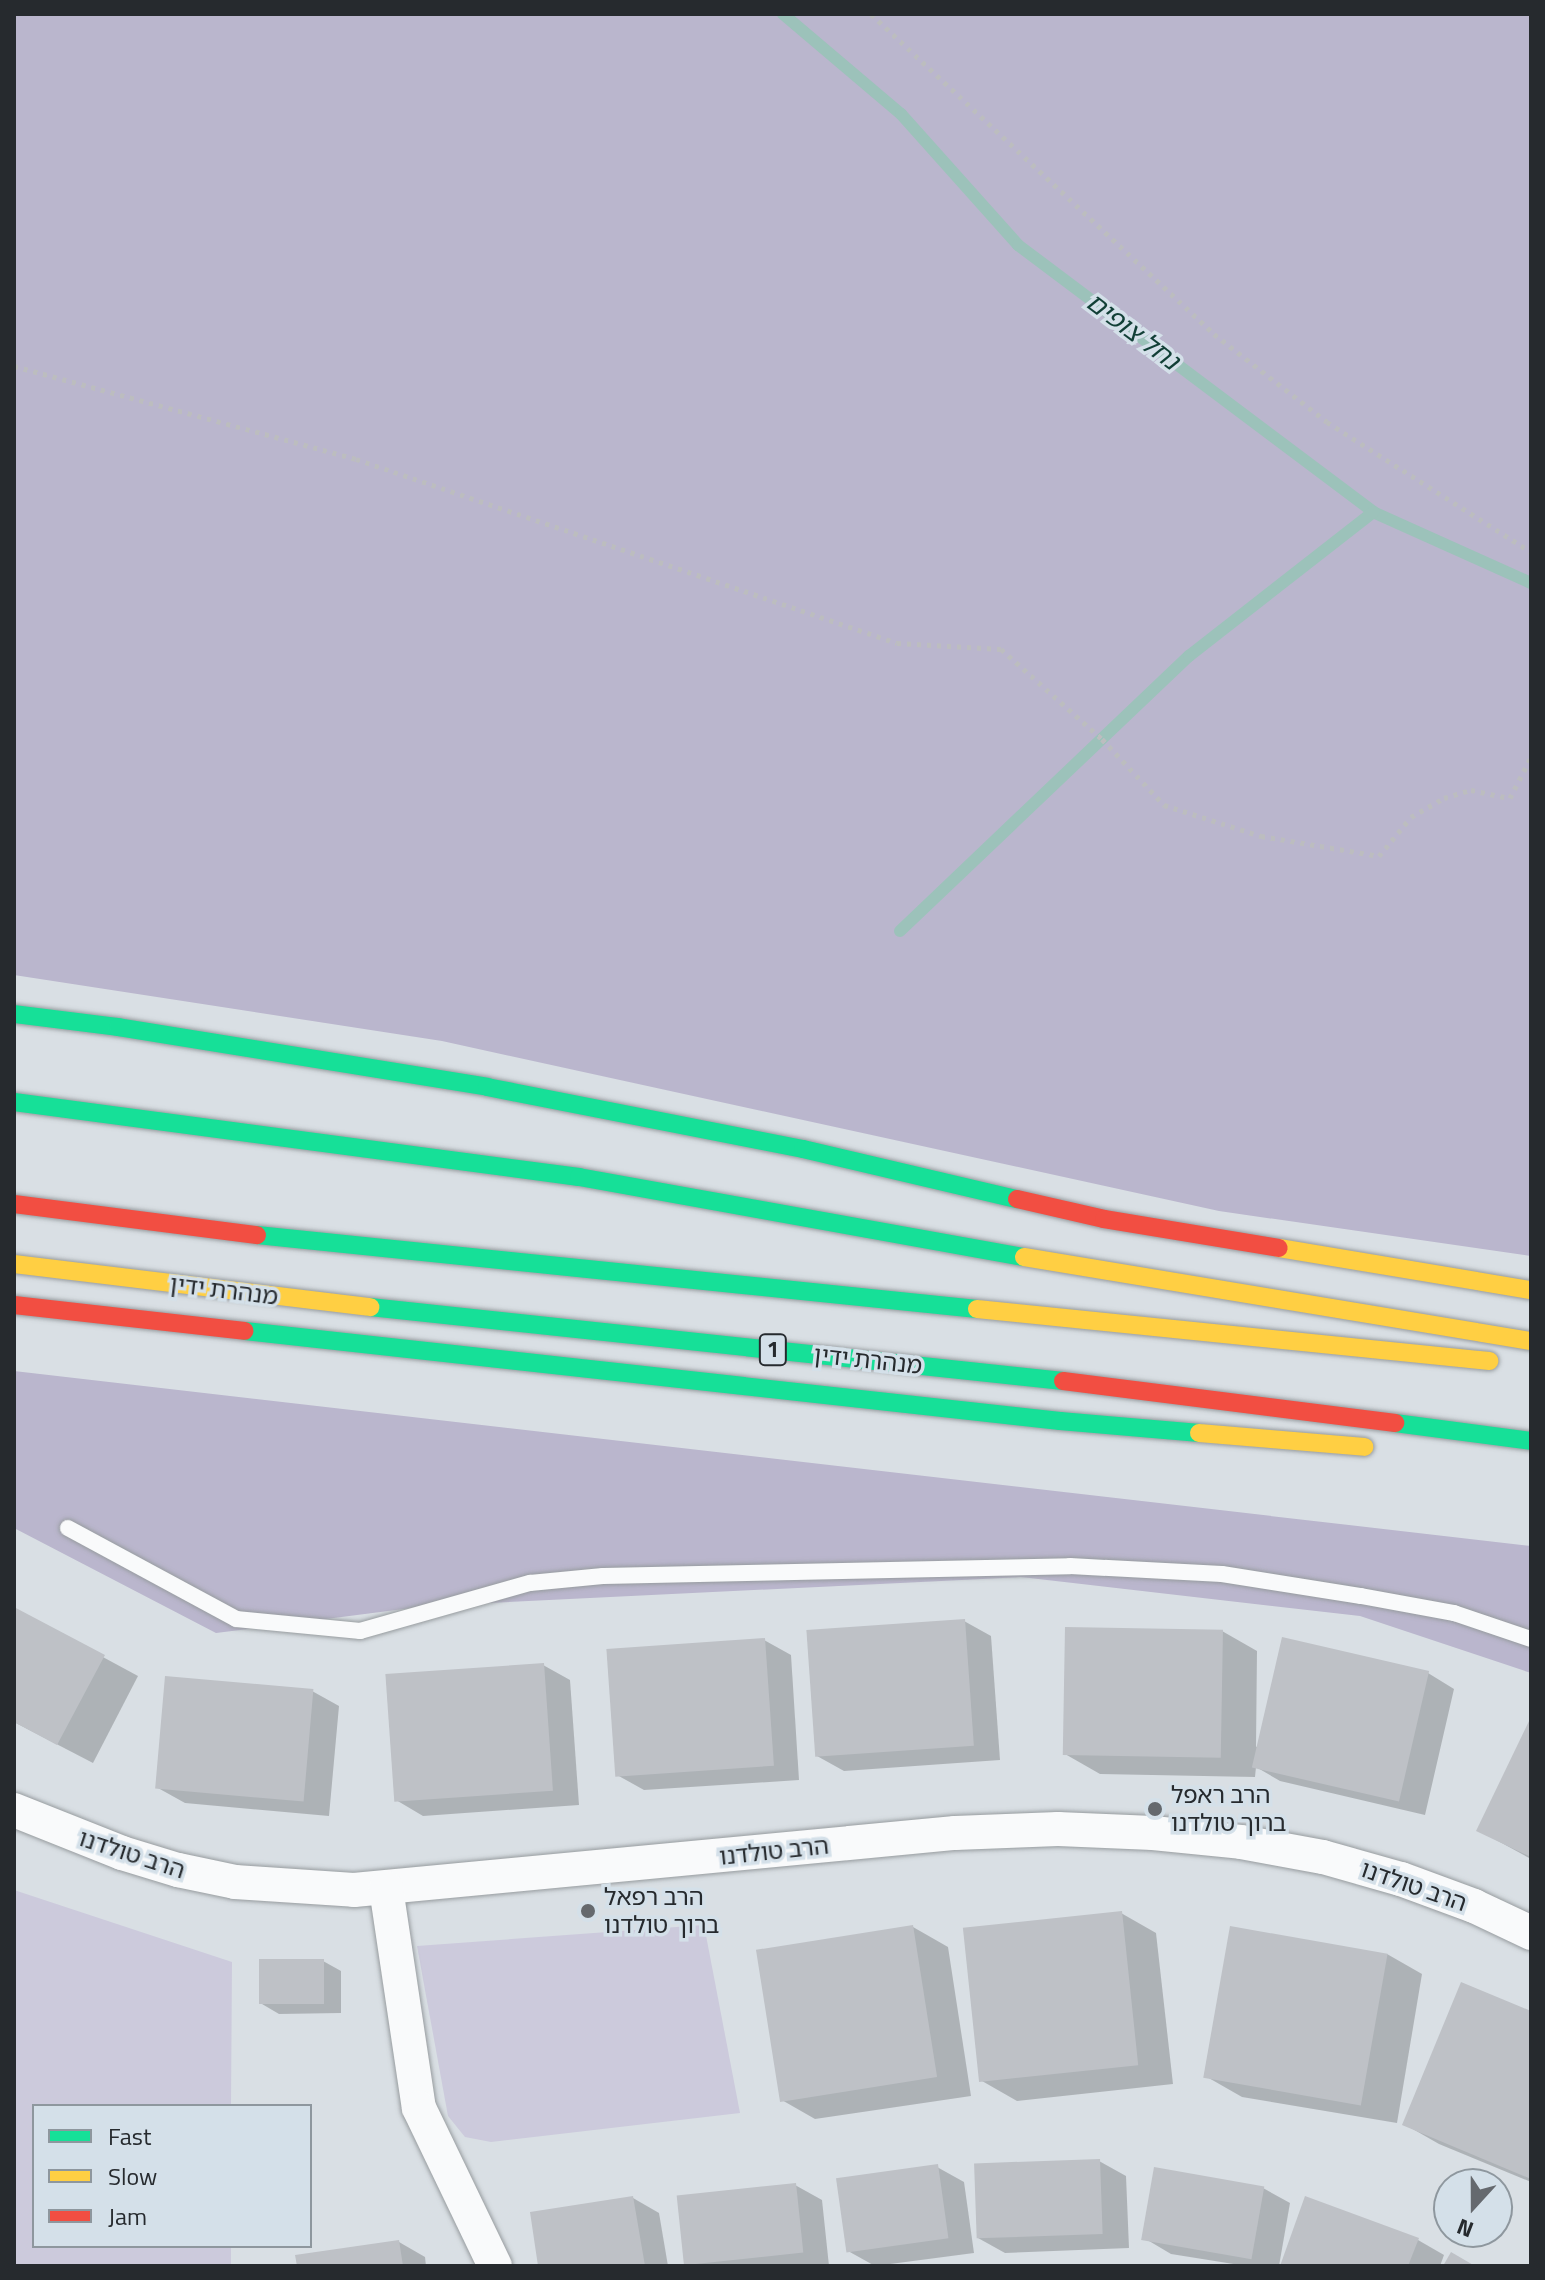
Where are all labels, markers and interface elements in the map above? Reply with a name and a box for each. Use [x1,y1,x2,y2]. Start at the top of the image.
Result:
water label: נחל צופים [1080,286,1186,376]
street label: מנהרת ידין [168,1269,280,1311]
road number: 1 [757,1332,789,1368]
street label: מנהרת ידין [812,1340,924,1380]
place label: הרב ראפל ברוך טולדנו [1171,1781,1287,1837]
marker: הרב ראפל ברוך טולדנו [1146,1800,1164,1818]
street label: הרב טולדנו [75,1823,189,1885]
street label: הרב טולדנו [718,1831,830,1871]
street label: הרב טולדנו [1357,1854,1471,1918]
place label: הרב רפאל ברוך טולדנו [604,1883,720,1939]
marker: הרב רפאל ברוך טולדנו [579,1902,597,1920]
legend [32,2104,312,2248]
text: Fast [108,2118,151,2154]
text: Slow [108,2158,157,2194]
north arrow [1433,2168,1513,2248]
text: Jam [108,2198,147,2234]
text: N [1452,2210,1478,2247]

